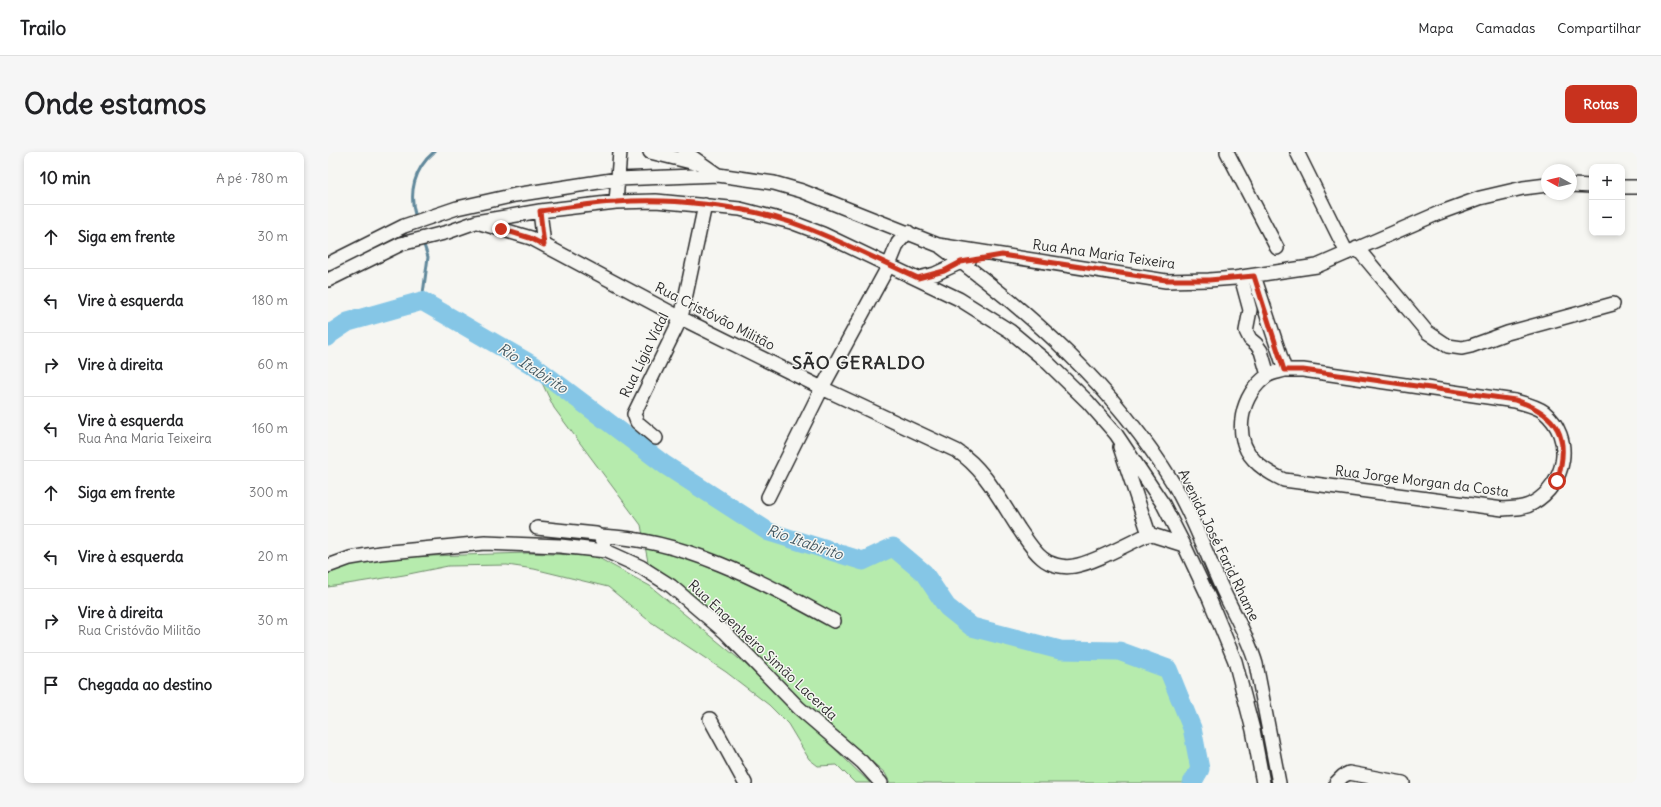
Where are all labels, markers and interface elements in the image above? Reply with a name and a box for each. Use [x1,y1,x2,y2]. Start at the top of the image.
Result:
text: Trailo [20,16,66,40]
text: Mapa [1418,19,1453,37]
text: Camadas [1475,19,1535,37]
text: Compartilhar [1557,19,1641,37]
button: Rotas [1565,85,1637,123]
text: Onde estamos [24,86,206,122]
north arrow [1541,164,1577,200]
map controls [1589,164,1625,236]
button: + [1589,164,1625,200]
text: 10 min [40,167,91,189]
text: A pé · 780 m [216,170,288,187]
button: − [1589,200,1625,236]
route end [492,220,510,238]
icon: ahead [40,226,62,248]
text: Siga em frente [78,227,175,246]
text: 30 m [258,228,288,245]
street label: Rua Ana Maria Teixeira [1032,235,1176,273]
street label: Rua Cristóvão Militão [652,278,778,354]
icon: left [40,290,62,312]
text: Vire à esquerda [78,291,184,310]
text: 180 m [252,292,288,309]
street label: Rua Lígia Vidal [616,309,672,401]
water label: Rio Itabirito [495,338,573,398]
district label: SÃO GERALDO [792,351,926,374]
icon: right [40,354,62,376]
text: Vire à direita [78,355,163,374]
text: 60 m [257,356,288,373]
text: Vire à esquerda [78,411,184,430]
icon: left [40,418,62,440]
text: 160 m [252,420,288,437]
text: Rua Ana Maria Teixeira [78,430,212,447]
street label: Rua Jorge Morgan da Costa [1334,461,1510,501]
street label: Avenida José Farid Rhame [1174,466,1264,624]
route start [1548,472,1566,490]
icon: ahead [40,482,62,504]
text: Siga em frente [78,483,175,502]
text: 300 m [249,484,288,501]
water label: Rio Itabirito [764,520,847,564]
icon: left [40,546,62,568]
text: Vire à esquerda [78,547,184,566]
text: 20 m [258,548,288,565]
street label: Rua Engenheiro Simão Lacerda [685,576,841,724]
text: Vire à direita [78,603,163,622]
icon: right [40,610,62,632]
text: 30 m [258,612,288,629]
text: Rua Cristóvão Militão [78,622,201,639]
icon: arrive [40,674,62,696]
text: Chegada ao destino [78,675,212,694]

